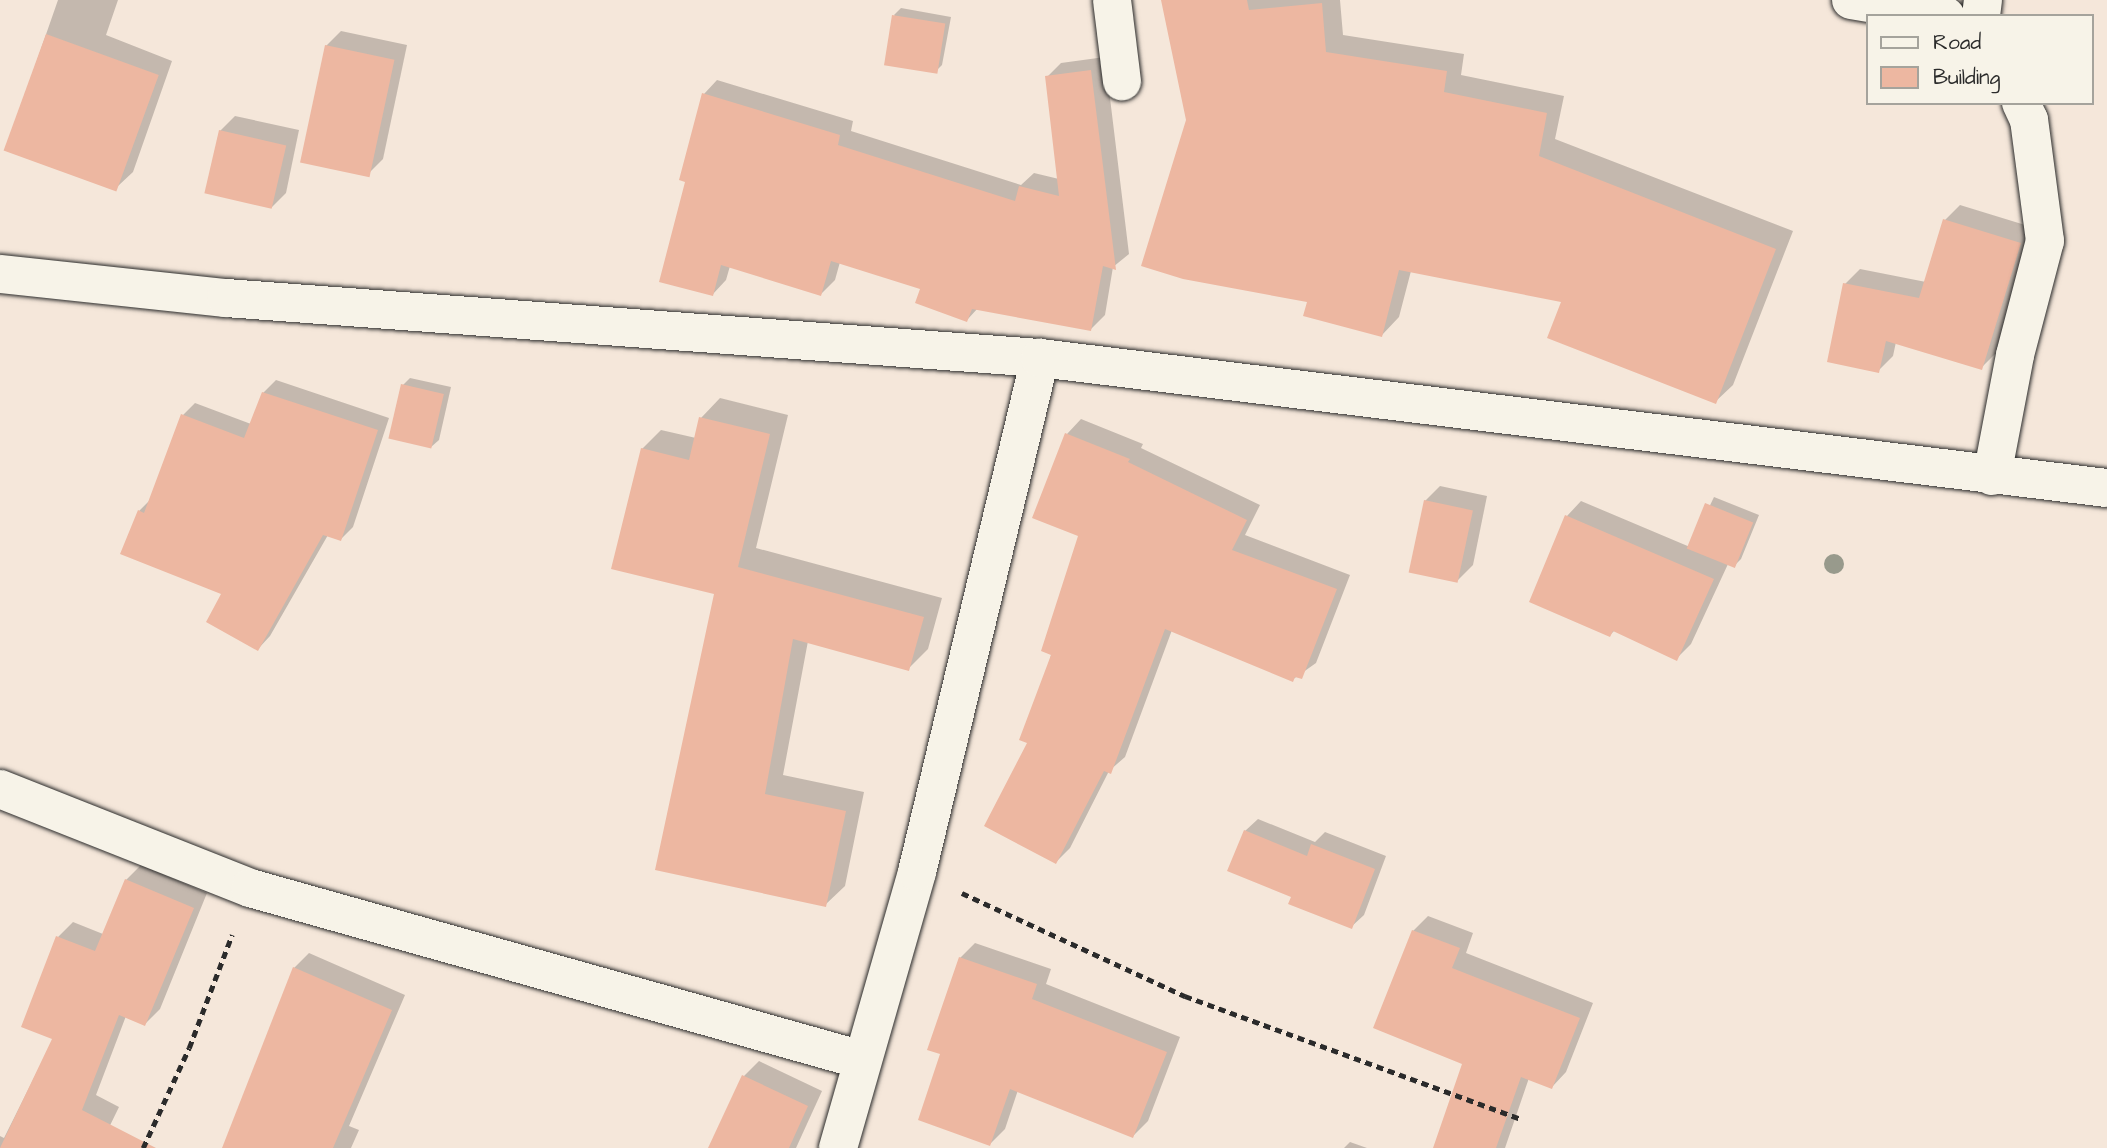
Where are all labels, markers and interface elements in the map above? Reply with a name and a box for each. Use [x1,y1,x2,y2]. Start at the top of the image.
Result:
legend [1866,14,2093,105]
text: Road [1933,28,1981,57]
text: Building [1933,63,2000,92]

